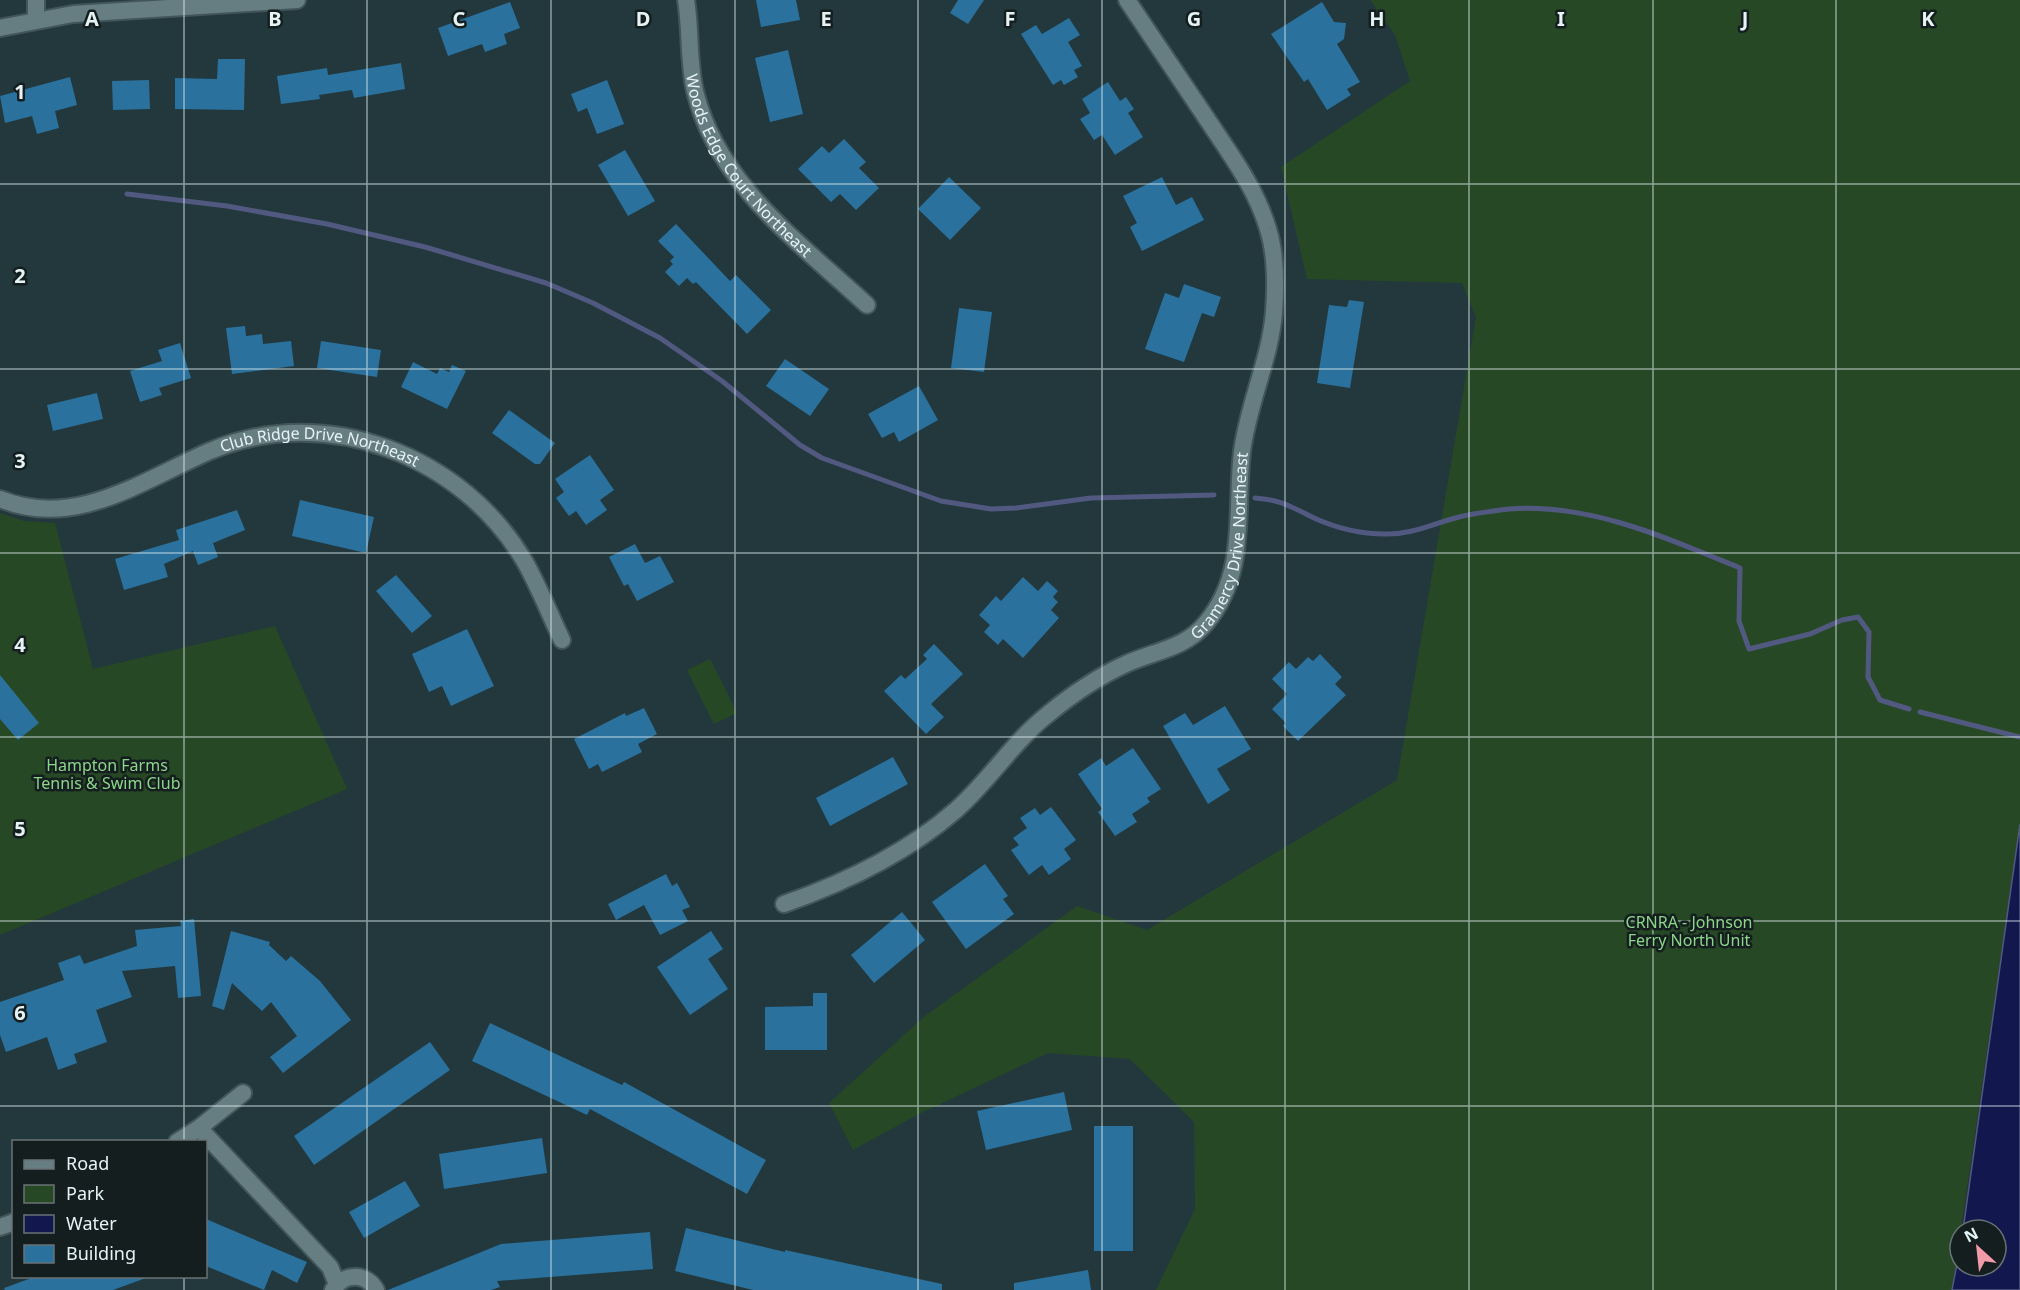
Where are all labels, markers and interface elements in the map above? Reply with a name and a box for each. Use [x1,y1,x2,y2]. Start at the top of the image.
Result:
text: A [85,5,99,32]
text: B [268,5,282,32]
text: C [453,5,466,32]
text: D [636,5,650,32]
text: E [820,5,832,32]
text: F [1005,5,1015,32]
text: G [1187,5,1201,32]
text: H [1369,5,1385,32]
text: I [1557,5,1565,32]
text: J [1740,5,1748,32]
text: K [1921,5,1935,32]
street label: Woods Edge Court Northeast [681,72,817,262]
text: 1 [14,78,26,105]
text: 2 [14,262,26,289]
street label: Club Ridge Drive Northeast [217,422,424,472]
text: 3 [14,447,26,474]
street label: Gramercy Drive Northeast [1186,451,1253,644]
text: 4 [14,631,26,658]
park label: Hampton Farms Tennis & Swim Club [34,754,180,794]
text: 5 [14,815,26,842]
park label: CRNRA - Johnson Ferry North Unit [1626,911,1752,951]
text: 6 [14,999,26,1026]
legend [12,1140,207,1278]
text: Road [66,1151,109,1175]
text: Park [66,1181,104,1205]
text: Water [66,1211,117,1235]
north arrow [1948,1218,2008,1278]
text: N [1960,1222,1982,1247]
text: Building [66,1241,136,1265]

